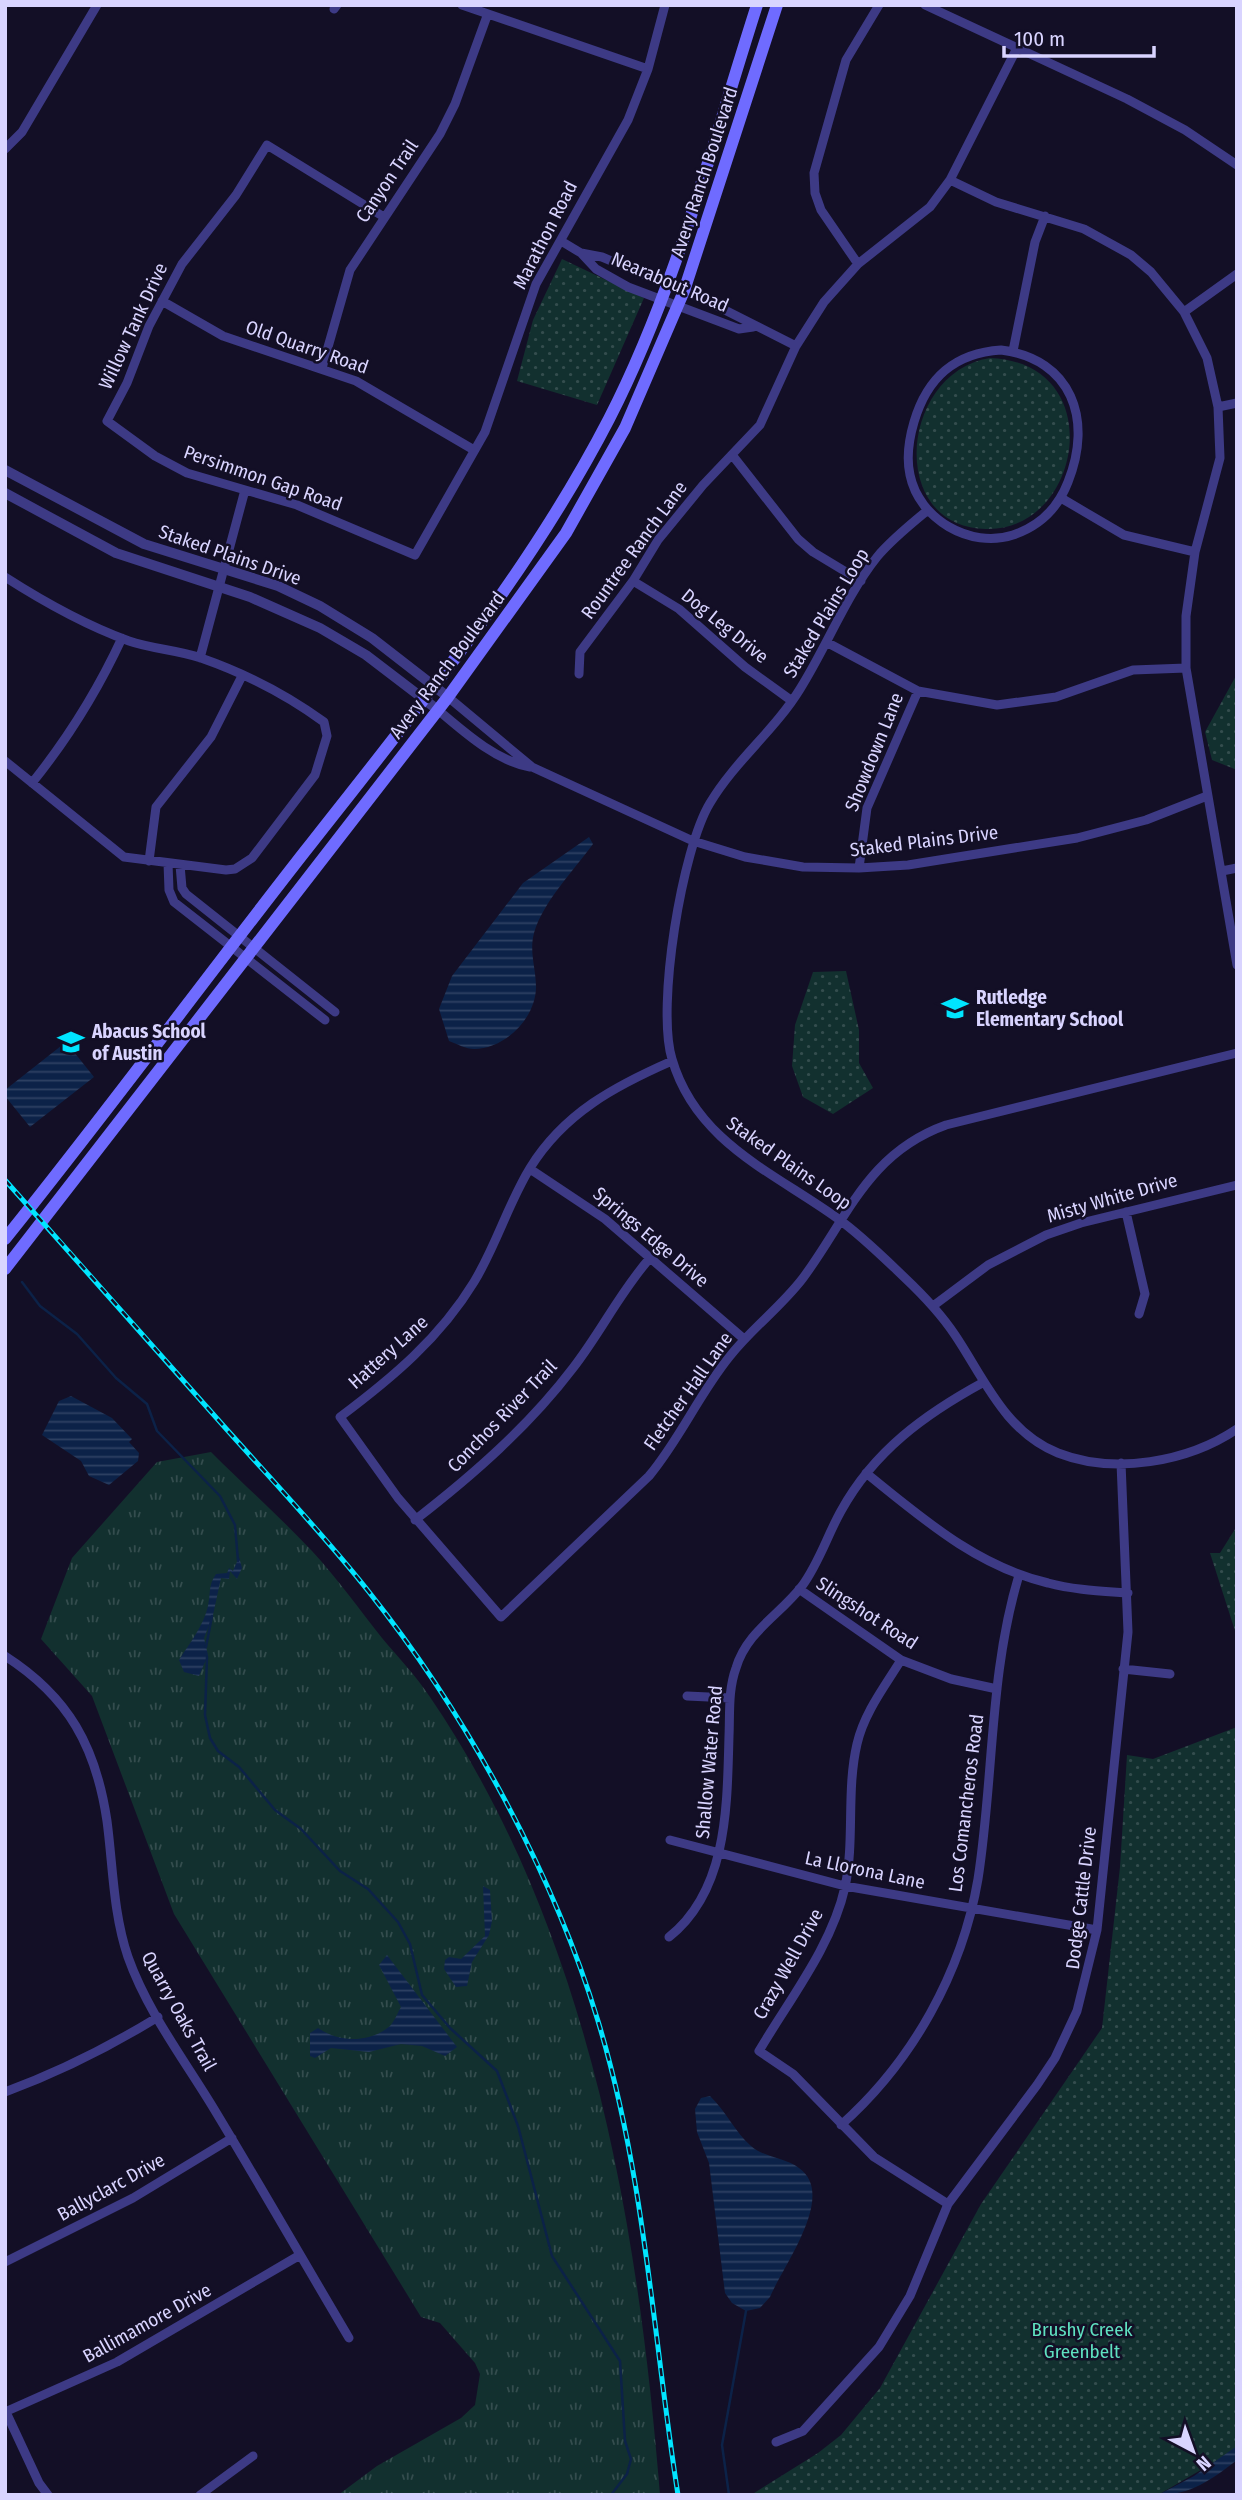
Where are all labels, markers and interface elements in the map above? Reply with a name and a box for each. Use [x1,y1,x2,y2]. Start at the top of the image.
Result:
scale bar [1004,14,1154,58]
text: 100 m [1014,26,1065,52]
street label: Avery Ranch Boulevard [666,84,742,260]
street label: Canyon Trail [351,135,423,227]
street label: Marathon Road [508,177,582,293]
street label: Nearabout Road [608,247,732,317]
street label: Willow Tank Drive [94,259,172,393]
street label: Old Quarry Road [243,315,371,379]
street label: Persimmon Gap Road [181,440,345,516]
street label: Rountree Ranch Lane [576,477,692,623]
street label: Staked Plains Drive [156,520,304,590]
street label: Staked Plains Loop [778,544,874,682]
street label: Dog Leg Drive [677,584,773,668]
street label: Avery Ranch Boulevard [384,587,510,743]
street label: Showdown Lane [840,689,908,815]
street label: Staked Plains Drive [849,820,999,862]
place label: Rutledge Elementary School [976,986,1124,1031]
school or university icon: Rutledge Elementary School [940,993,970,1023]
place label: Abacus School of Austin [91,1020,207,1065]
school or university icon: Abacus School of Austin [56,1027,86,1057]
street label: Staked Plains Loop [722,1111,856,1215]
street label: Misty White Drive [1044,1168,1180,1228]
street label: Springs Edge Drive [589,1182,713,1292]
street label: Hattery Lane [344,1310,432,1394]
street label: Fletcher Hall Lane [639,1327,737,1455]
street label: Conchos River Trail [443,1355,561,1477]
street label: Slingshot Road [812,1572,922,1654]
street label: Shallow Water Road [691,1684,727,1840]
street label: Los Comancheros Road [944,1713,988,1893]
street label: Dodge Cattle Drive [1061,1825,1101,1971]
street label: La Llorona Lane [803,1846,927,1894]
street label: Crazy Well Drive [748,1904,828,2024]
street label: Quarry Oaks Trail [137,1947,221,2075]
street label: Ballyclarc Drive [53,2148,169,2226]
street label: Ballimamore Drive [79,2278,215,2368]
park label: Brushy Creek Greenbelt [1032,2318,1133,2363]
north arrow [1158,2416,1228,2486]
text: N [1192,2451,1216,2476]

